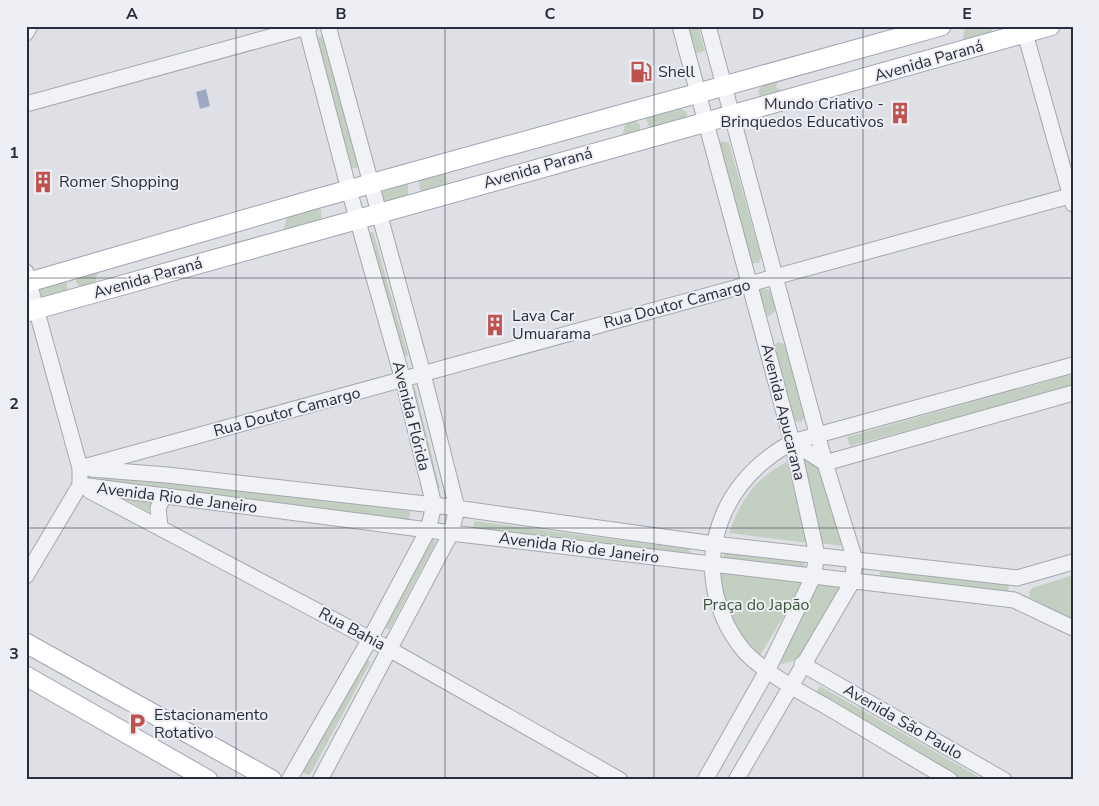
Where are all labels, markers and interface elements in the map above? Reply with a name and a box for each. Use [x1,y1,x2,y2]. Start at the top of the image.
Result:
text: A [126,3,138,25]
text: B [335,3,347,25]
text: C [545,3,556,25]
text: D [752,3,764,25]
text: E [962,3,972,25]
street label: Avenida Paraná [872,35,986,87]
fuel station icon: Shell [628,59,654,85]
place label: Shell [658,61,695,83]
place label: Mundo Criativo - Brinquedos Educativos [720,93,884,133]
building icon: Mundo Criativo - Brinquedos Educativos [887,100,913,126]
text: 1 [9,142,19,164]
street label: Avenida Paraná [481,142,595,194]
building icon: Romer Shopping [30,169,56,195]
place label: Romer Shopping [59,171,179,193]
street label: Avenida Paraná [91,252,205,304]
street label: Rua Doutor Camargo [601,274,753,334]
place label: Lava Car Umuarama [512,305,591,345]
building icon: Lava Car Umuarama [482,312,508,338]
street label: Avenida Apucarana [755,341,811,483]
street label: Avenida Flórida [387,359,435,473]
street label: Rua Doutor Camargo [211,382,363,442]
text: 2 [9,393,19,415]
street label: Avenida Rio de Janeiro [96,477,259,519]
street label: Avenida Rio de Janeiro [498,527,661,569]
park label: Praça do Japão [703,594,809,616]
street label: Rua Bahia [315,602,389,656]
text: 3 [9,643,19,665]
street label: Avenida São Paulo [839,679,967,765]
place label: Estacionamento Rotativo [154,704,268,744]
parking icon: Estacionamento Rotativo [124,711,150,737]

